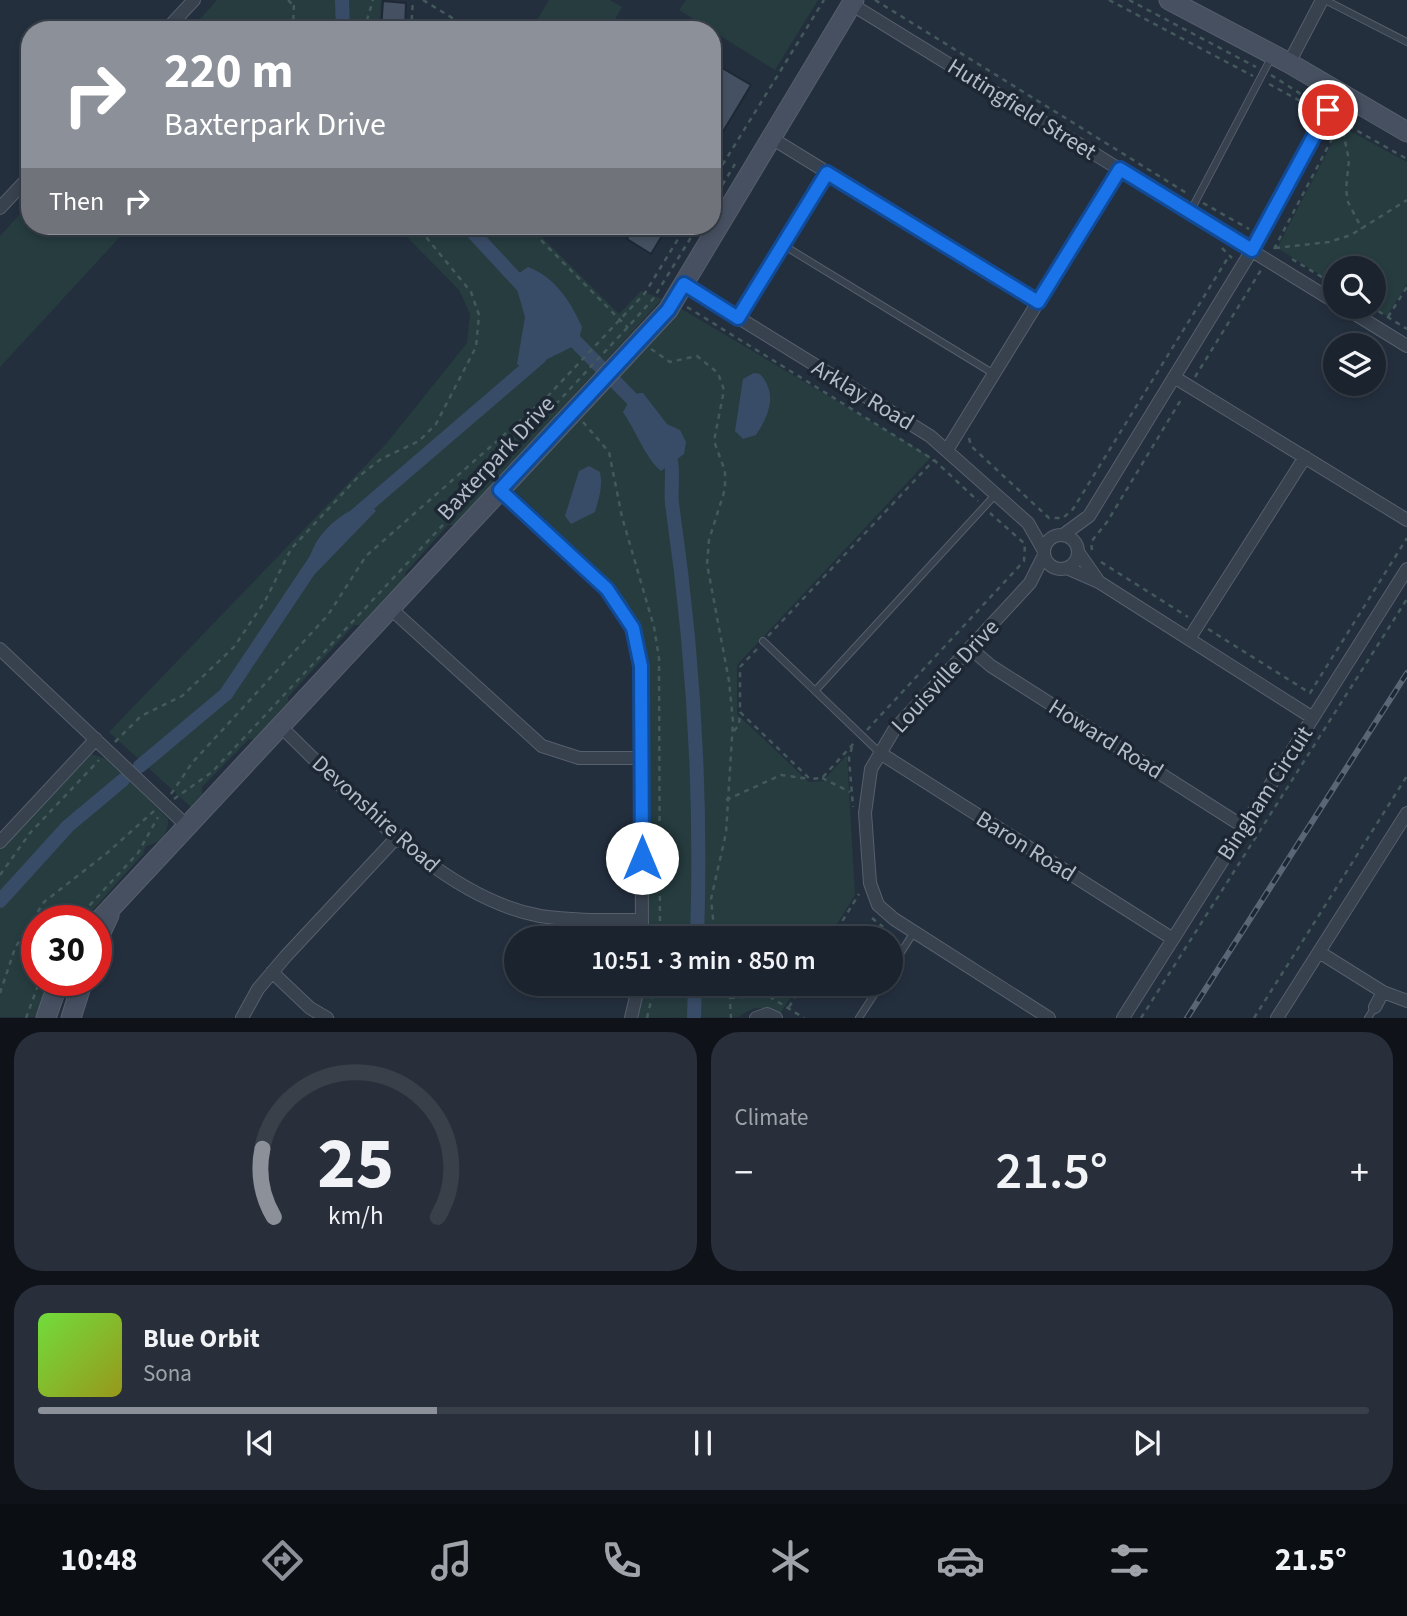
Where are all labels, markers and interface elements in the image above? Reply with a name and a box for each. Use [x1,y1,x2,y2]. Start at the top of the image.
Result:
text: 220 m [164,37,293,107]
icon: right [49,49,140,140]
street label: Hutingfield Street [941,50,1103,168]
pin [1298,80,1358,140]
icon: arrive [1309,91,1347,129]
text: Baxterpark Drive [164,102,386,148]
icon: right [118,182,156,220]
text: Then [49,183,104,220]
map controls [1323,256,1386,396]
button: search [1323,256,1386,319]
button: layers [1323,333,1386,396]
street label: Arklay Road [806,351,920,439]
street label: Baxterpark Drive [430,388,562,528]
street label: Louisville Drive [883,612,1007,740]
street label: Howard Road [1042,691,1170,787]
street label: Bingham Circuit [1209,719,1321,867]
street label: Devonshire Road [305,747,447,881]
street label: Baron Road [970,802,1082,890]
position arrow [605,821,679,895]
speed limit sign: 30 [21,905,112,996]
text: 10:51 · 3 min · 850 m [591,942,816,979]
text: Climate [735,1101,808,1134]
text: 25 [317,1113,394,1217]
text: 21.5° [996,1135,1108,1209]
text: − [735,1146,753,1200]
text: + [1350,1146,1369,1200]
text: km/h [328,1198,383,1234]
text: Blue Orbit [143,1320,260,1357]
text: Sona [143,1357,192,1390]
icon: previous [241,1424,279,1462]
icon: pause [684,1424,722,1462]
icon: next [1128,1424,1166,1462]
icon: directions [258,1536,307,1585]
icon: music [427,1536,476,1585]
icon: phone [597,1536,646,1585]
icon: climate [766,1536,815,1585]
icon: car [936,1536,985,1585]
icon: filters [1105,1536,1154,1585]
text: 10:48 [60,1537,137,1583]
text: 21.5° [1275,1537,1347,1583]

